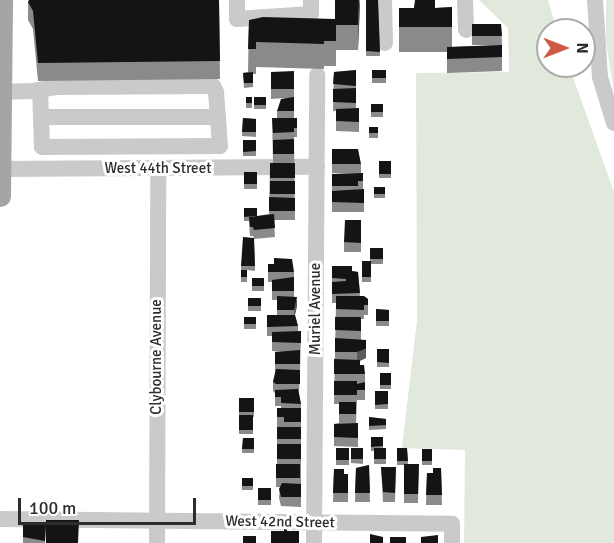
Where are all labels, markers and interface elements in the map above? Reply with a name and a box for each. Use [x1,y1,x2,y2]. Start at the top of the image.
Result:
north arrow [536,18,596,78]
text: N [572,42,592,54]
street label: West 44th Street [105,160,211,178]
street label: Muriel Avenue [307,263,325,355]
street label: Clybourne Avenue [148,299,166,415]
scale bar [21,486,200,524]
text: 100 m [29,497,76,519]
street label: West 42nd Street [225,512,335,532]

